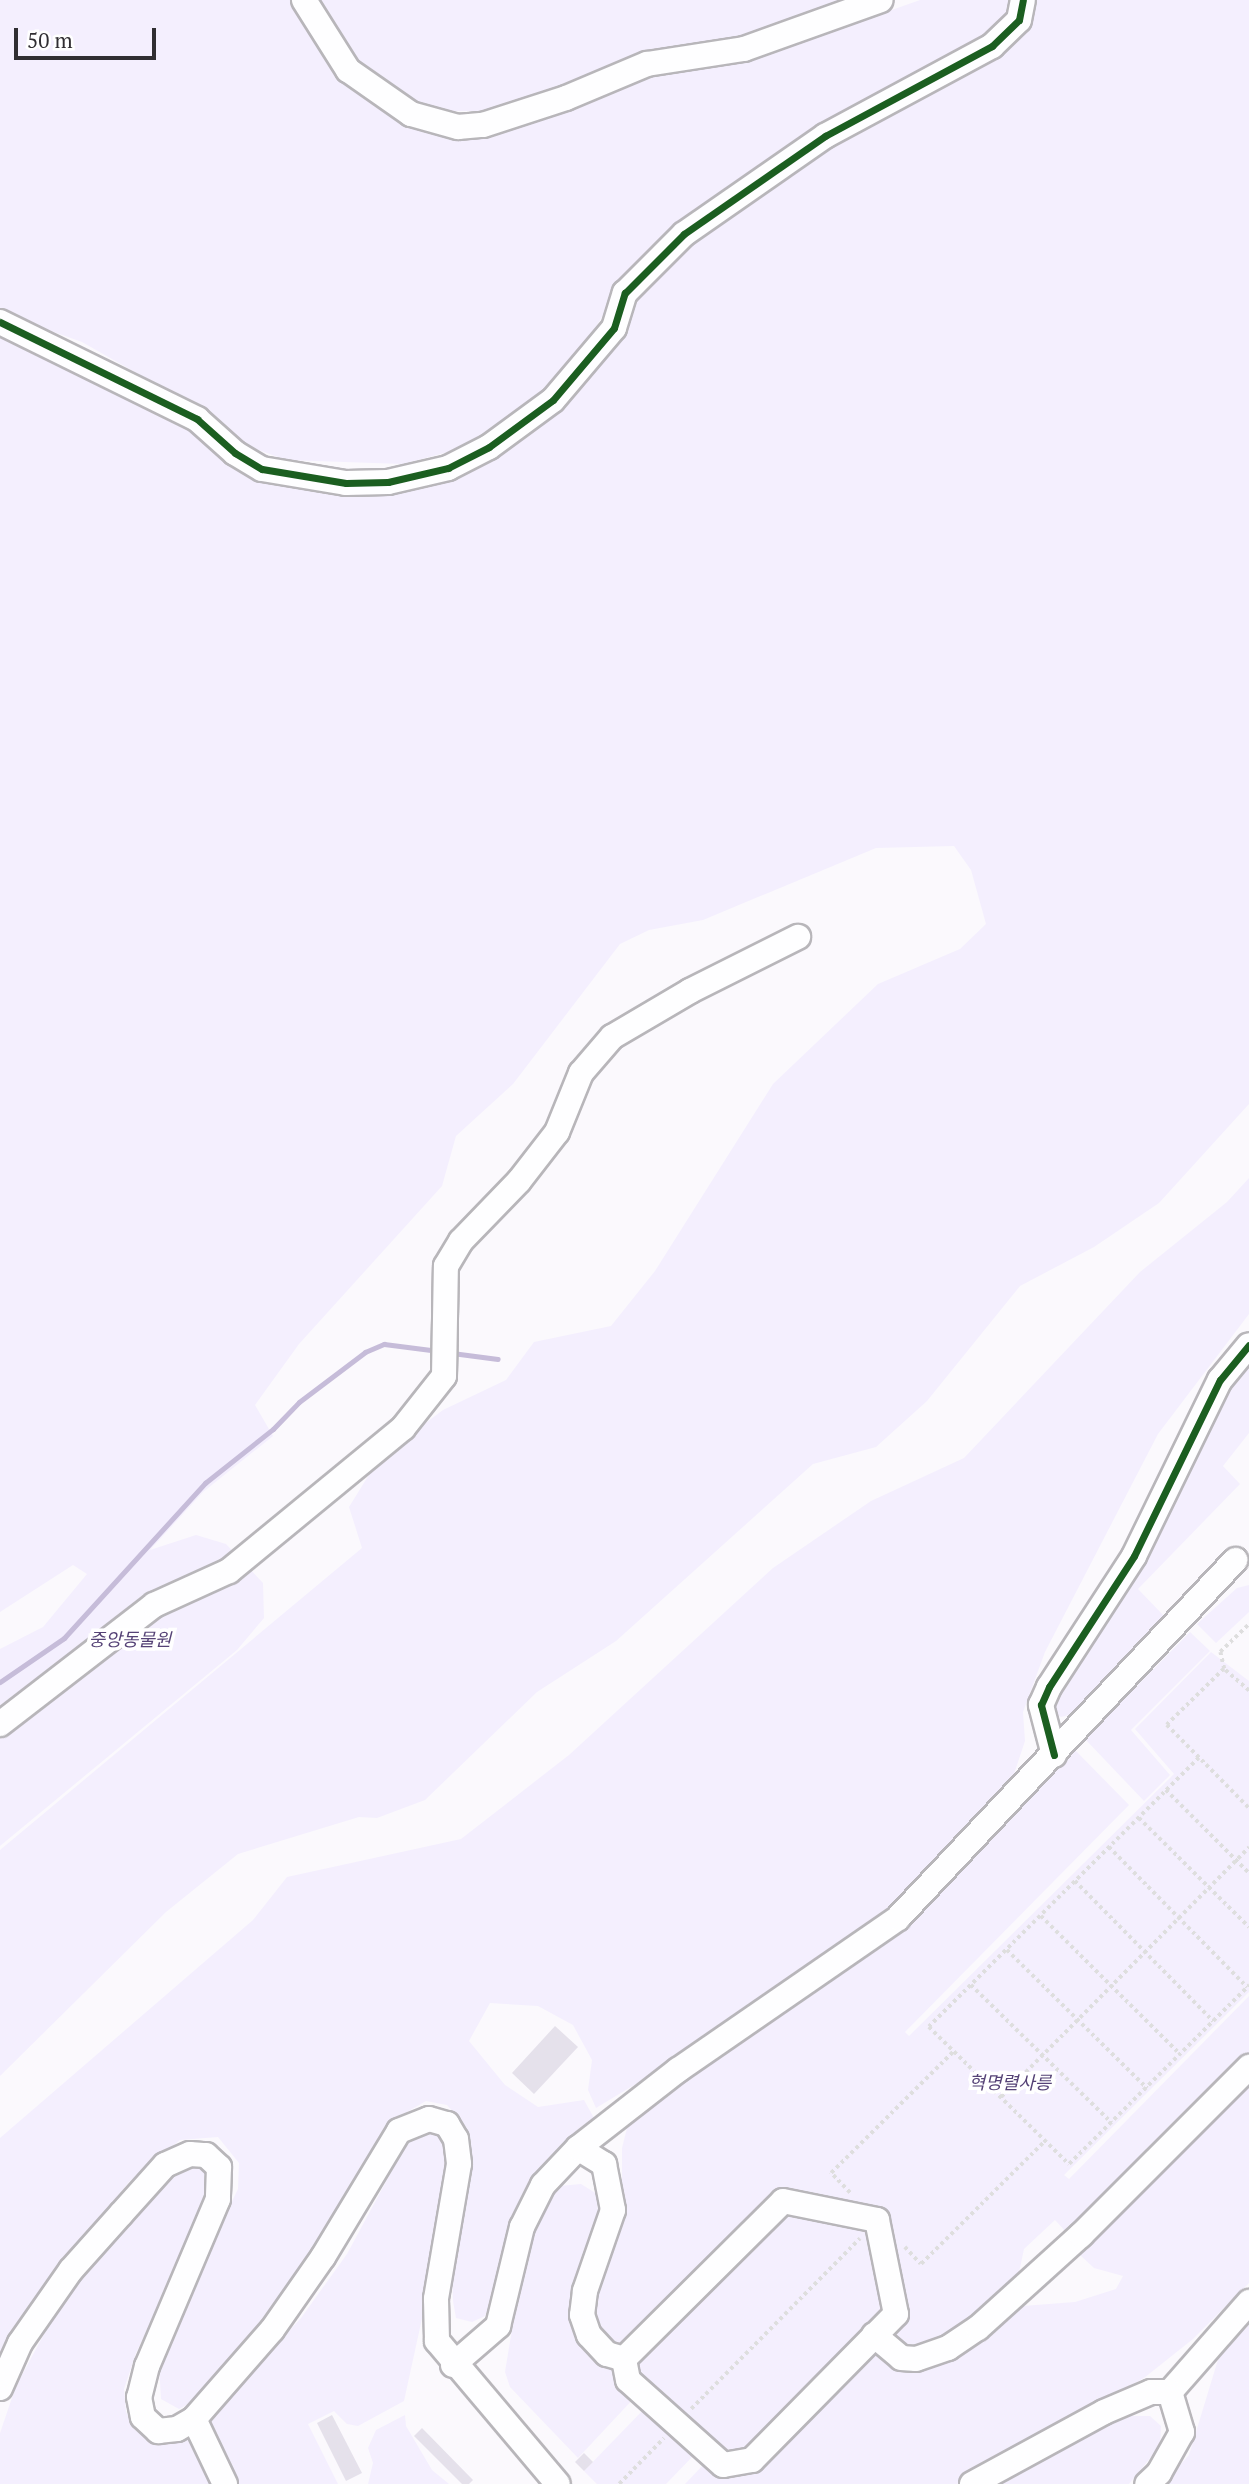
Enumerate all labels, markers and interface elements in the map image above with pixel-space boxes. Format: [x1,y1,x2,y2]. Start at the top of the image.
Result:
scale bar [18,14,159,58]
text: 50 m [27,26,73,54]
park label: 중앙동물원 [89,1628,171,1650]
park label: 혁명렬사릉 [969,2071,1051,2093]

